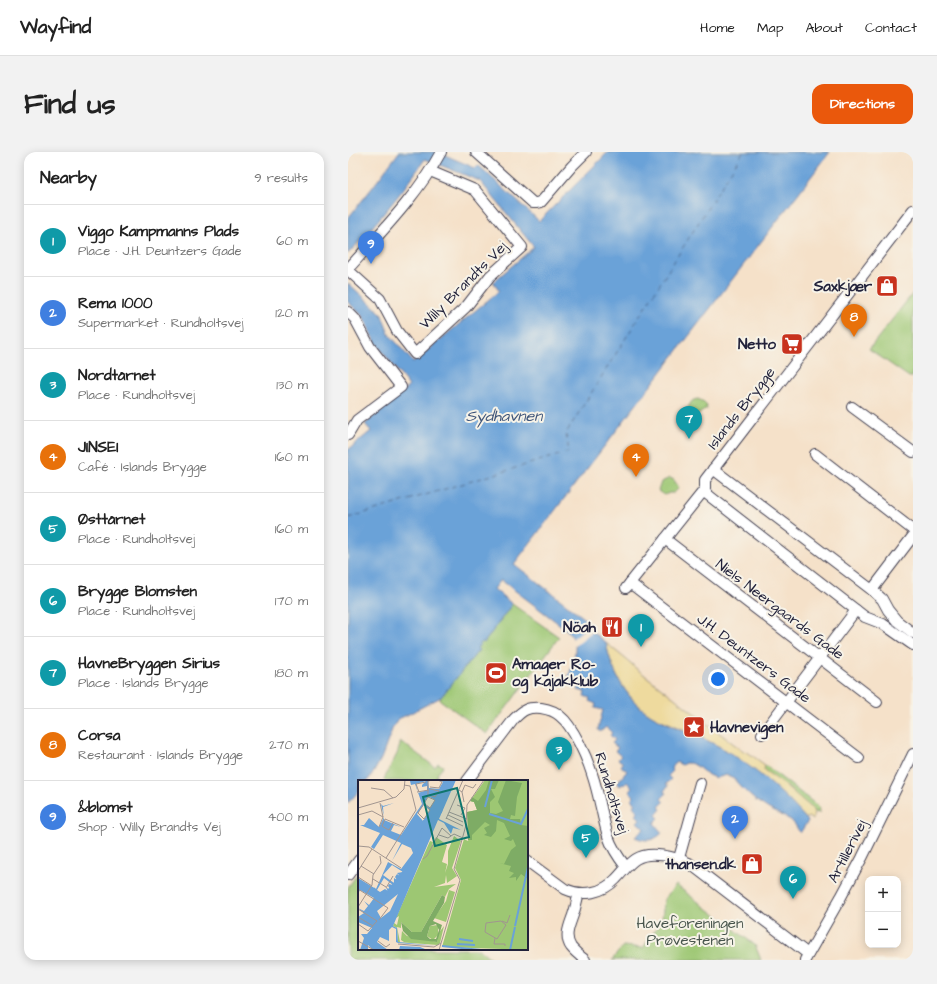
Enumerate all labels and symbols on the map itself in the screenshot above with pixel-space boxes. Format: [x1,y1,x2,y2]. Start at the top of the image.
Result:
pin: 9 [358,231,384,264]
street label: Willy Brandts Vej [415,236,513,335]
shop icon: Saxkjær [874,273,900,299]
place label: Saxkjær [813,276,873,297]
pin: 8 [841,304,867,337]
supermarket icon: Netto [779,331,805,357]
place label: Netto [738,334,777,355]
street label: Islands Brygge [703,363,781,455]
water label: Sydhavnen [466,405,544,428]
pin: 7 [676,406,702,439]
pin: 4 [623,444,649,477]
street label: Niels Neergaards Gade [711,554,848,666]
street label: J.H. Deuntzers Gade [692,609,815,708]
restaurant icon: Nöah [599,614,625,640]
pin: 1 [628,614,654,647]
place label: Nöah [563,617,597,638]
place label: Amager Ro- og kajakklub [512,654,599,694]
sports icon: Amager Ro- og kajakklub [483,660,509,686]
your location [708,669,728,689]
place icon: Havnevigen [681,714,707,740]
place label: Havnevigen [710,717,784,740]
pin: 3 [546,737,572,770]
street label: Rundholtsvej [589,750,634,837]
inset map [358,780,528,950]
pin: 2 [722,806,748,839]
street label: Artillerivej [823,816,872,886]
pin: 5 [573,825,599,858]
shop icon: thansen.dk [739,851,765,877]
place label: thansen.dk [664,854,737,875]
pin: 6 [780,866,806,899]
park label: Haveforeningen Prøvestenen [637,913,744,951]

